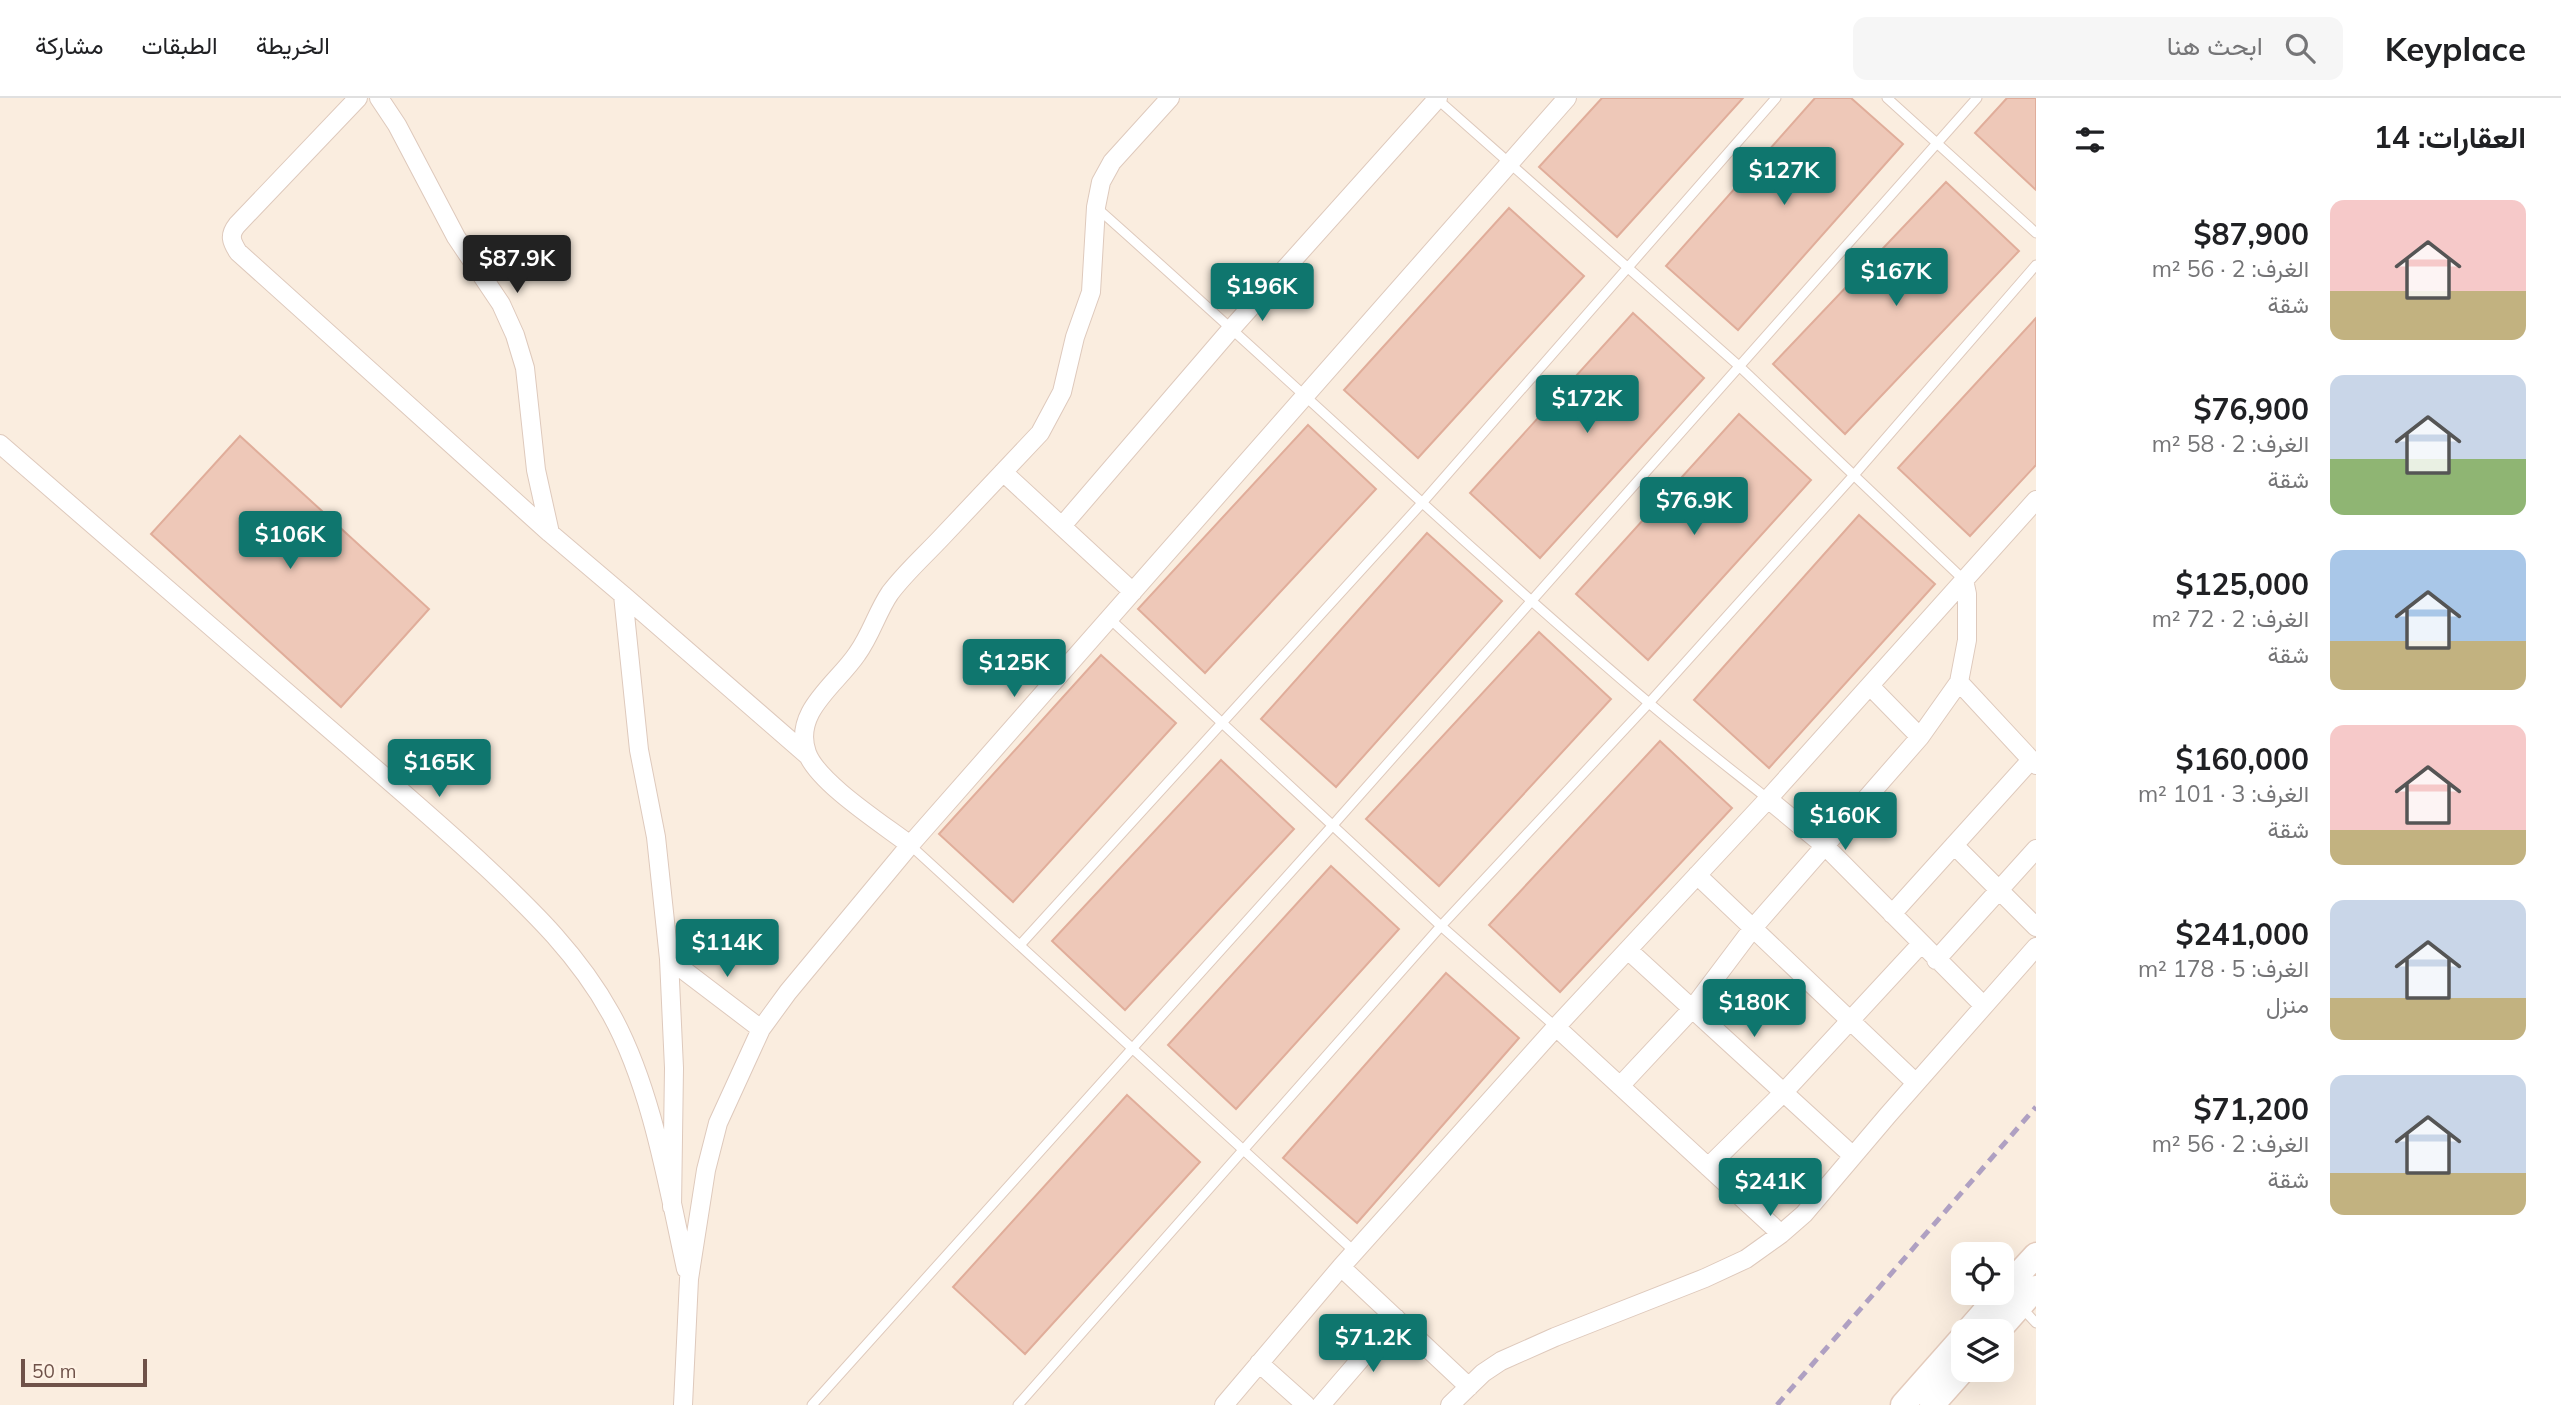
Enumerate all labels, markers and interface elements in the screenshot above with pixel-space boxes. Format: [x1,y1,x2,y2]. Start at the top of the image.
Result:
search box [1853,17,2343,80]
text: Keyplace [2385,28,2526,69]
text: ابحث هنا [2167,29,2263,62]
icon: search [2281,29,2319,67]
text: مشاركة [35,30,103,60]
text: الطبقات [141,30,218,60]
text: الخريطة [256,30,330,60]
text: العقارات: 14 [2374,118,2526,156]
icon: filters [2071,121,2109,159]
pin: $127K [1735,148,1833,207]
text: $127K [1749,155,1819,184]
text: $87,900 [2194,215,2309,253]
icon: home [2386,228,2470,312]
pin: $87.9K [460,236,574,295]
text: $87.9K [479,243,555,272]
pin: $167K [1847,248,1945,308]
text: الغرف: 2 · 56 m² [2152,254,2309,283]
text: $167K [1861,256,1931,285]
pin: $196K [1213,264,1311,323]
text: $196K [1227,271,1297,300]
text: شقة [2267,290,2309,319]
pin: $172K [1538,376,1636,435]
text: $172K [1552,383,1622,412]
text: $76,900 [2194,390,2309,428]
icon: home [2386,403,2470,487]
text: الغرف: 2 · 58 m² [2152,429,2309,458]
text: شقة [2267,465,2309,494]
pin: $76.9K [1637,478,1751,537]
text: $76.9K [1656,485,1732,514]
pin: $106K [241,512,339,571]
text: $106K [255,519,325,548]
text: $125,000 [2176,565,2309,603]
icon: home [2386,578,2470,662]
text: الغرف: 2 · 72 m² [2152,604,2309,633]
pin: $125K [965,640,1063,699]
text: شقة [2267,640,2309,669]
text: $125K [979,647,1049,676]
pin: $165K [390,740,488,799]
text: $160,000 [2176,740,2309,778]
text: $165K [404,747,474,776]
icon: home [2386,753,2470,837]
text: الغرف: 3 · 101 m² [2138,779,2309,808]
pin: $160K [1796,792,1894,852]
text: $160K [1810,800,1880,829]
text: شقة [2267,815,2309,844]
text: $241,000 [2176,915,2309,953]
pin: $114K [678,920,776,979]
text: $114K [692,927,762,956]
icon: home [2386,928,2470,1012]
text: الغرف: 5 · 178 m² [2138,954,2309,983]
pin: $180K [1705,979,1803,1039]
text: $180K [1719,987,1789,1016]
text: منزل [2266,990,2309,1019]
text: $71,200 [2194,1090,2309,1128]
icon: home [2386,1103,2470,1187]
text: الغرف: 2 · 56 m² [2152,1129,2309,1158]
pin: $241K [1721,1158,1819,1218]
text: شقة [2267,1165,2309,1194]
text: $241K [1735,1166,1805,1195]
map controls [1951,1242,2014,1382]
button: locate [1951,1242,2014,1305]
pin: $71.2K [1316,1314,1430,1374]
button: layers [1951,1319,2014,1382]
text: $71.2K [1335,1322,1411,1351]
scale bar [21,1356,147,1388]
text: 50 m [32,1359,76,1383]

